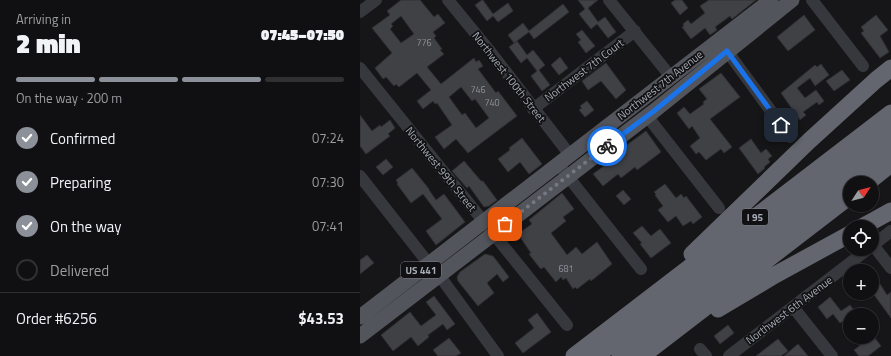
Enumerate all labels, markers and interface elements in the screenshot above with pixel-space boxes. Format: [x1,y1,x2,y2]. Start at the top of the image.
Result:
text: Arriving in [16,9,71,29]
text: 07:45–07:50 [261,23,344,46]
text: 2 min [16,24,81,63]
street label: Northwest 100th Street [469,28,550,126]
street label: Northwest 7th Court [541,35,627,105]
house number: 776 [416,36,432,49]
street label: Northwest 7th Avenue [614,46,707,124]
house number: 746 [470,83,486,96]
text: On the way · 200 m [16,88,122,108]
house number: 740 [484,96,500,109]
pin [764,108,798,142]
icon: home [770,114,792,136]
street label: Northwest 99th Street [402,123,480,215]
courier [587,126,627,166]
icon: check [16,127,38,149]
text: Confirmed [50,127,115,150]
text: 07:24 [312,128,344,148]
icon: bike [596,135,618,157]
icon: check [16,171,38,193]
text: Preparing [50,171,111,194]
text: 07:30 [312,172,344,192]
north arrow [843,176,879,212]
map controls [843,176,879,344]
pin [488,207,522,241]
road number: I 95 [742,209,768,225]
icon: bag [494,213,516,235]
icon: check [16,215,38,237]
text: On the way [50,215,122,238]
text: 07:41 [312,216,344,236]
button: locate [843,220,879,256]
text: Delivered [50,259,109,282]
road number: US 441 [401,262,441,278]
house number: 681 [558,262,574,275]
button: + [843,264,879,300]
street label: Northwest 6th Avenue [742,272,836,348]
text: Order #6256 [16,307,97,330]
text: $43.53 [298,307,344,330]
button: − [843,308,879,344]

